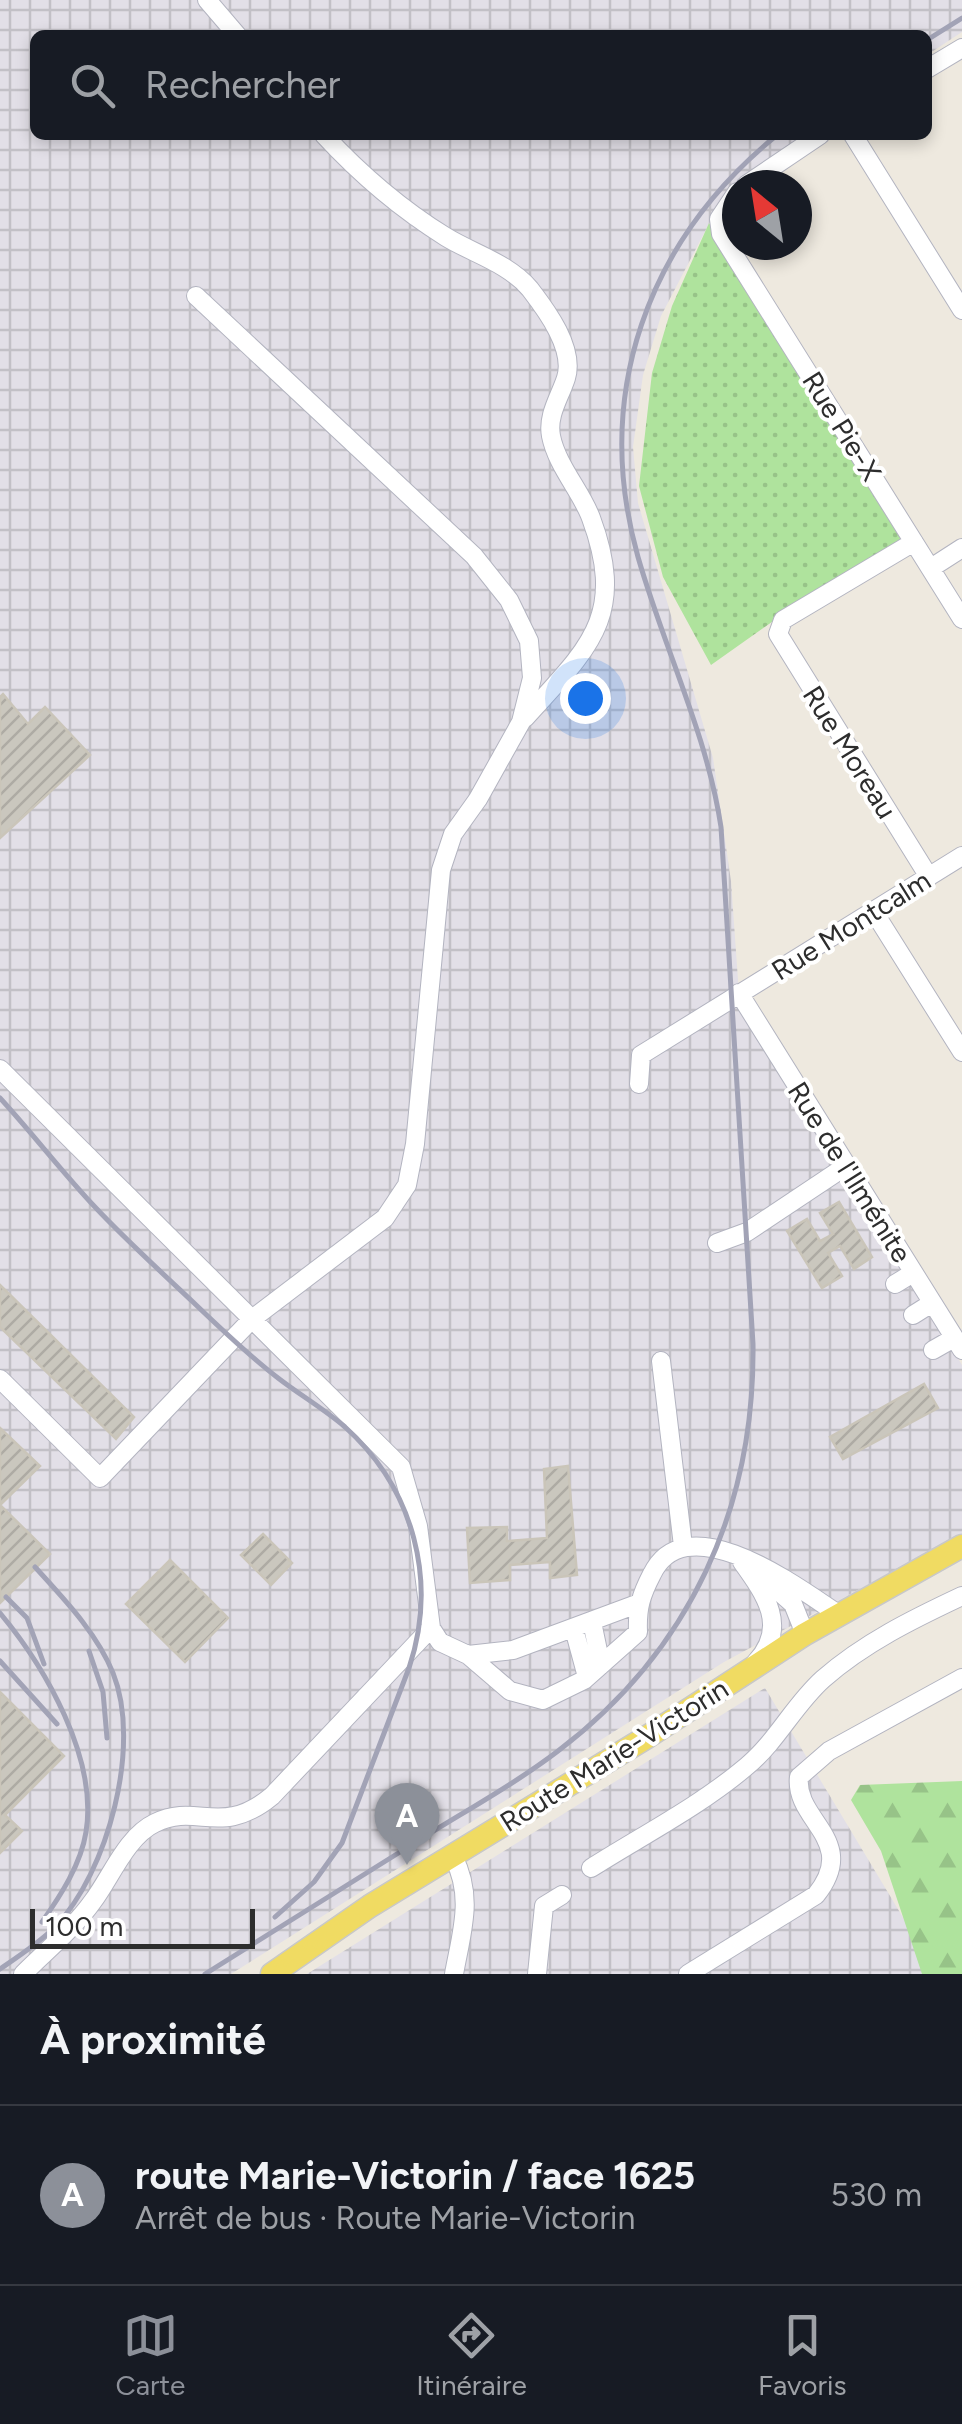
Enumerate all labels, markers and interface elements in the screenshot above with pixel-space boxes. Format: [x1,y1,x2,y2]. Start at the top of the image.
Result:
search box [30,30,932,140]
icon: search [65,58,120,113]
text: Rechercher [145,62,340,108]
north arrow [722,170,812,260]
street label: Rue Pie-X [795,365,889,487]
your location [560,673,611,724]
street label: Rue Moreau [796,679,904,825]
street label: Rue Montcalm [765,863,937,987]
street label: Rue de l'Ilménite [781,1075,919,1269]
street label: Route Marie-Victorin [494,1671,734,1839]
pin: A [374,1782,440,1865]
scale bar [30,1904,255,1948]
text: 100 m [45,1909,123,1943]
text: À proximité [40,2014,266,2065]
text: route Marie-Victorin / face 1625 [135,2153,695,2199]
text: A [61,2176,84,2214]
text: 530 m [831,2176,922,2214]
text: Arrêt de bus · Route Marie-Victorin [135,2199,635,2237]
tab: Carte [116,2308,185,2402]
tab: Itinéraire [416,2308,527,2402]
tab: Favoris [758,2308,846,2402]

